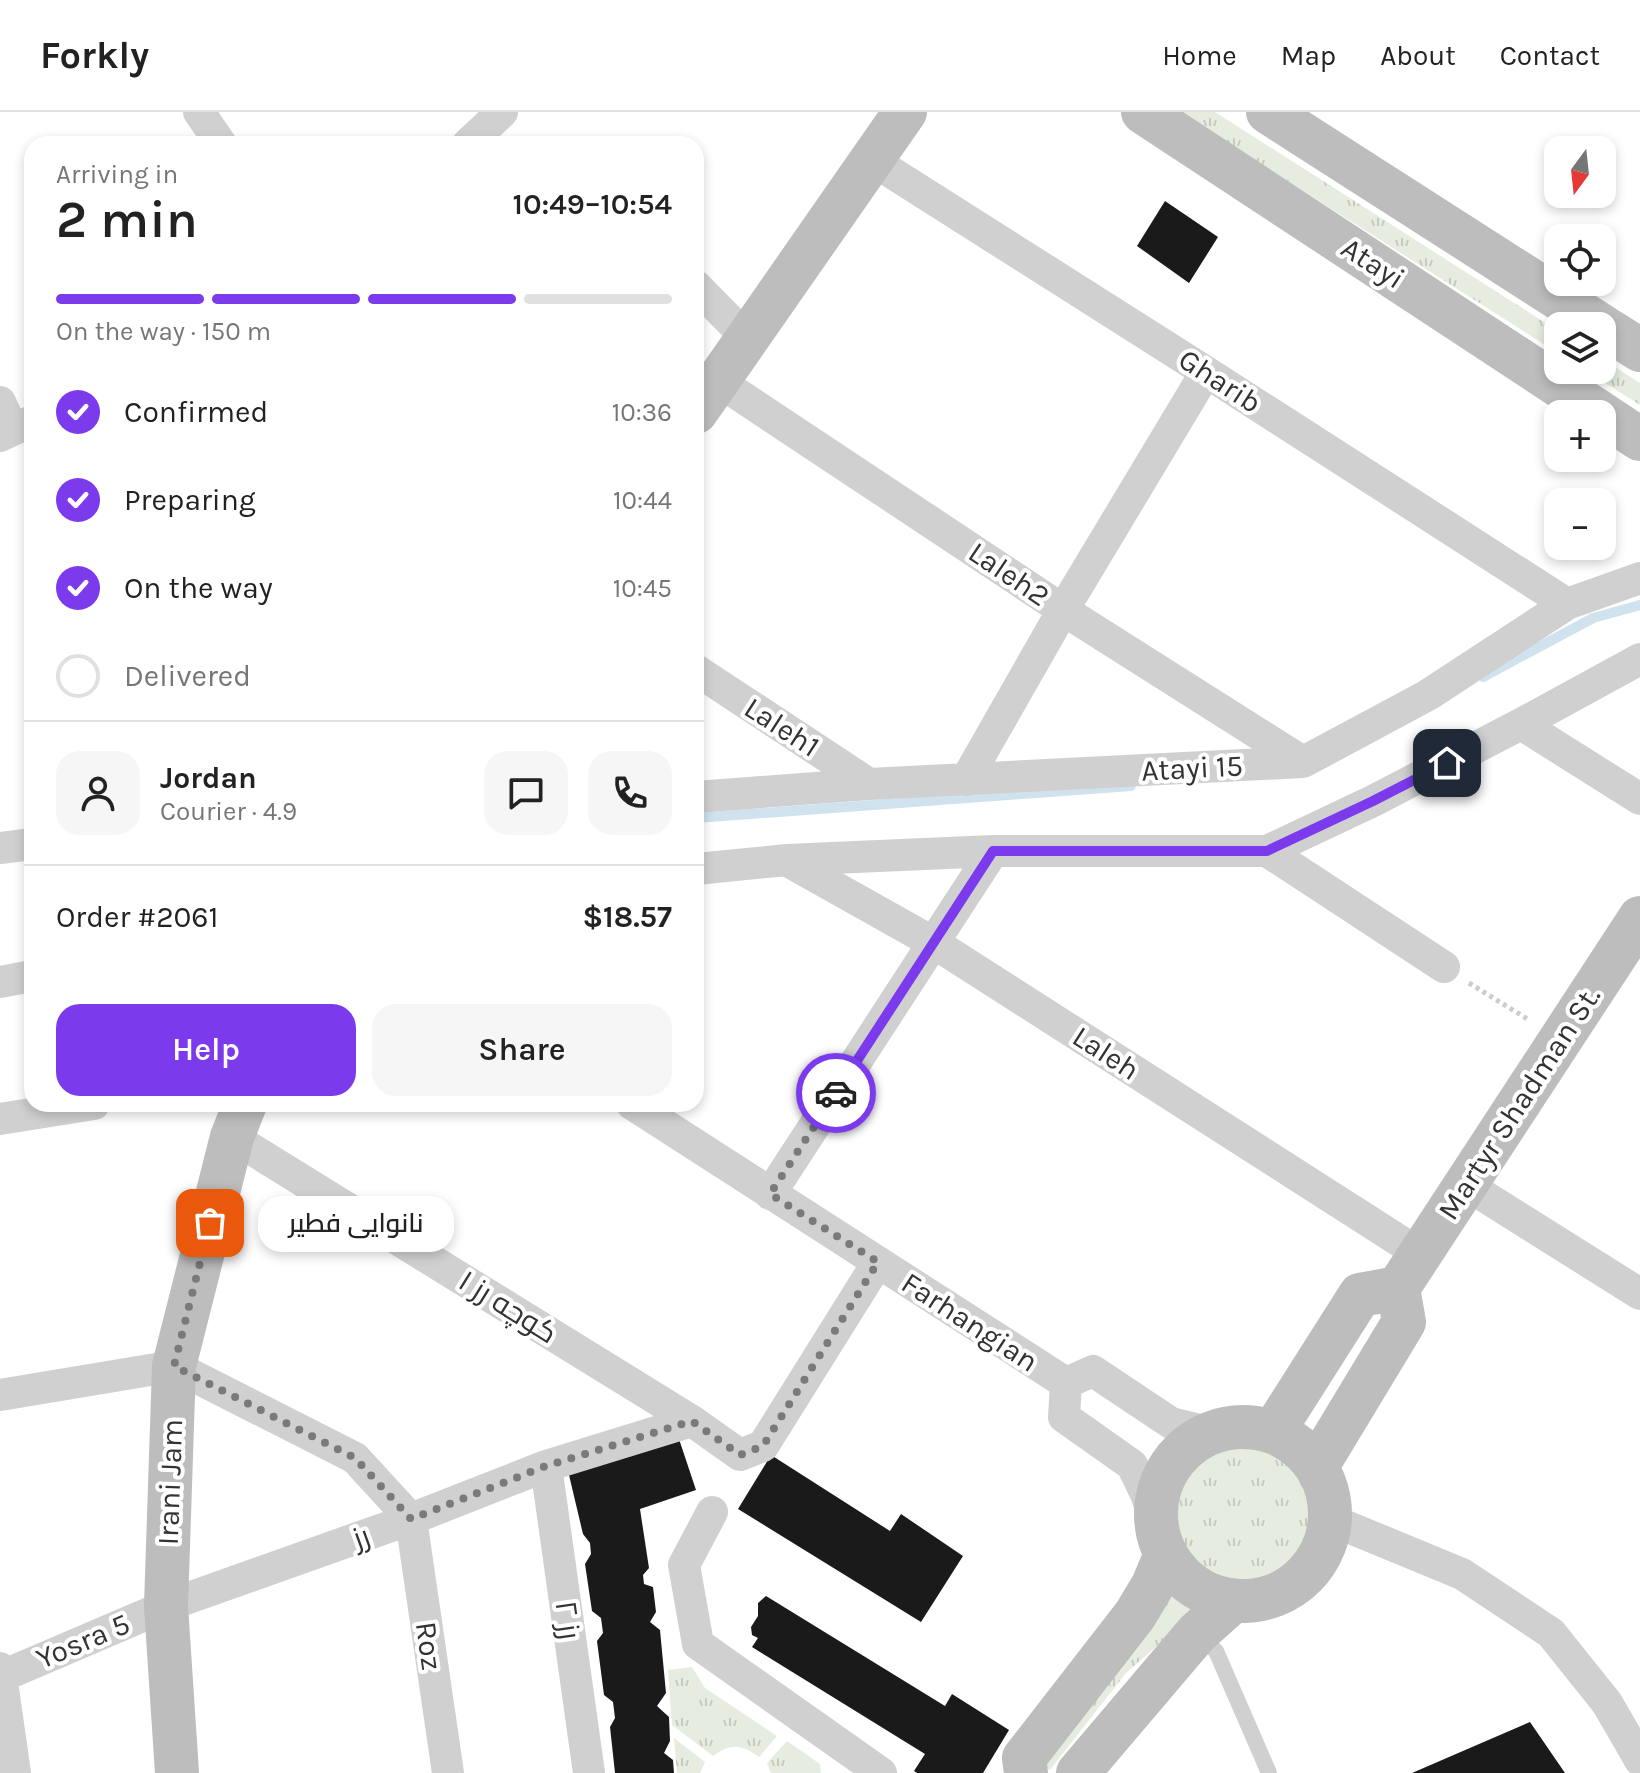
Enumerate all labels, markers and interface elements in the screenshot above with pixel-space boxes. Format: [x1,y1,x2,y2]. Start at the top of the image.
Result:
text: Forkly [40,33,149,78]
text: Home [1162,39,1237,72]
text: Map [1281,39,1336,72]
text: About [1380,39,1456,72]
text: Contact [1500,39,1600,72]
north arrow [1544,136,1616,208]
map controls [1544,136,1616,560]
text: Arriving in [56,159,178,190]
text: 10:49–10:54 [512,186,672,222]
text: 2 min [56,189,198,250]
button: locate [1544,224,1616,296]
street label: Atayi [1335,229,1411,297]
button: layers [1544,312,1616,384]
text: On the way · 150 m [56,316,271,347]
street label: Gharib [1172,341,1268,421]
icon: check [56,390,100,434]
text: Confirmed [124,394,268,430]
text: 10:36 [612,397,672,428]
button: + [1544,400,1616,472]
icon: check [56,478,100,522]
text: Preparing [124,482,256,518]
text: 10:44 [613,485,672,516]
button: − [1544,488,1616,560]
street label: Laleh2 [962,534,1056,614]
icon: check [56,566,100,610]
text: On the way [124,570,273,606]
text: 10:45 [613,573,672,604]
text: Delivered [124,658,251,694]
street label: Laleh1 [738,689,826,765]
pin [1413,729,1481,797]
icon: home [1425,741,1469,785]
street label: Atayi 15 [1140,747,1244,789]
button: person [56,751,140,835]
button: chat [484,751,568,835]
button: phone [588,751,672,835]
text: Jordan [160,760,257,796]
text: Courier · 4.9 [160,796,297,827]
text: Order #2061 [56,899,218,935]
text: $18.57 [582,899,672,935]
street label: Martyr Shadman St. [1430,980,1608,1226]
button: Help [56,1004,356,1096]
button: Share [372,1004,672,1096]
street label: Laleh [1066,1018,1146,1088]
courier [796,1053,876,1133]
icon: car [814,1071,858,1115]
pin [176,1189,244,1257]
callout: نانوایی فطیر [258,1195,454,1251]
icon: bag [188,1201,232,1245]
text: نانوایی فطیر [288,1208,424,1239]
street label: کوچه رز ۱ [452,1263,564,1352]
street label: Farhangian [895,1265,1045,1379]
street label: Irani Jam [150,1418,190,1546]
street label: رز [346,1517,375,1557]
street label: رز ۲ [547,1598,589,1642]
street label: Yosra 5 [31,1605,135,1677]
street label: Roz [408,1619,450,1673]

